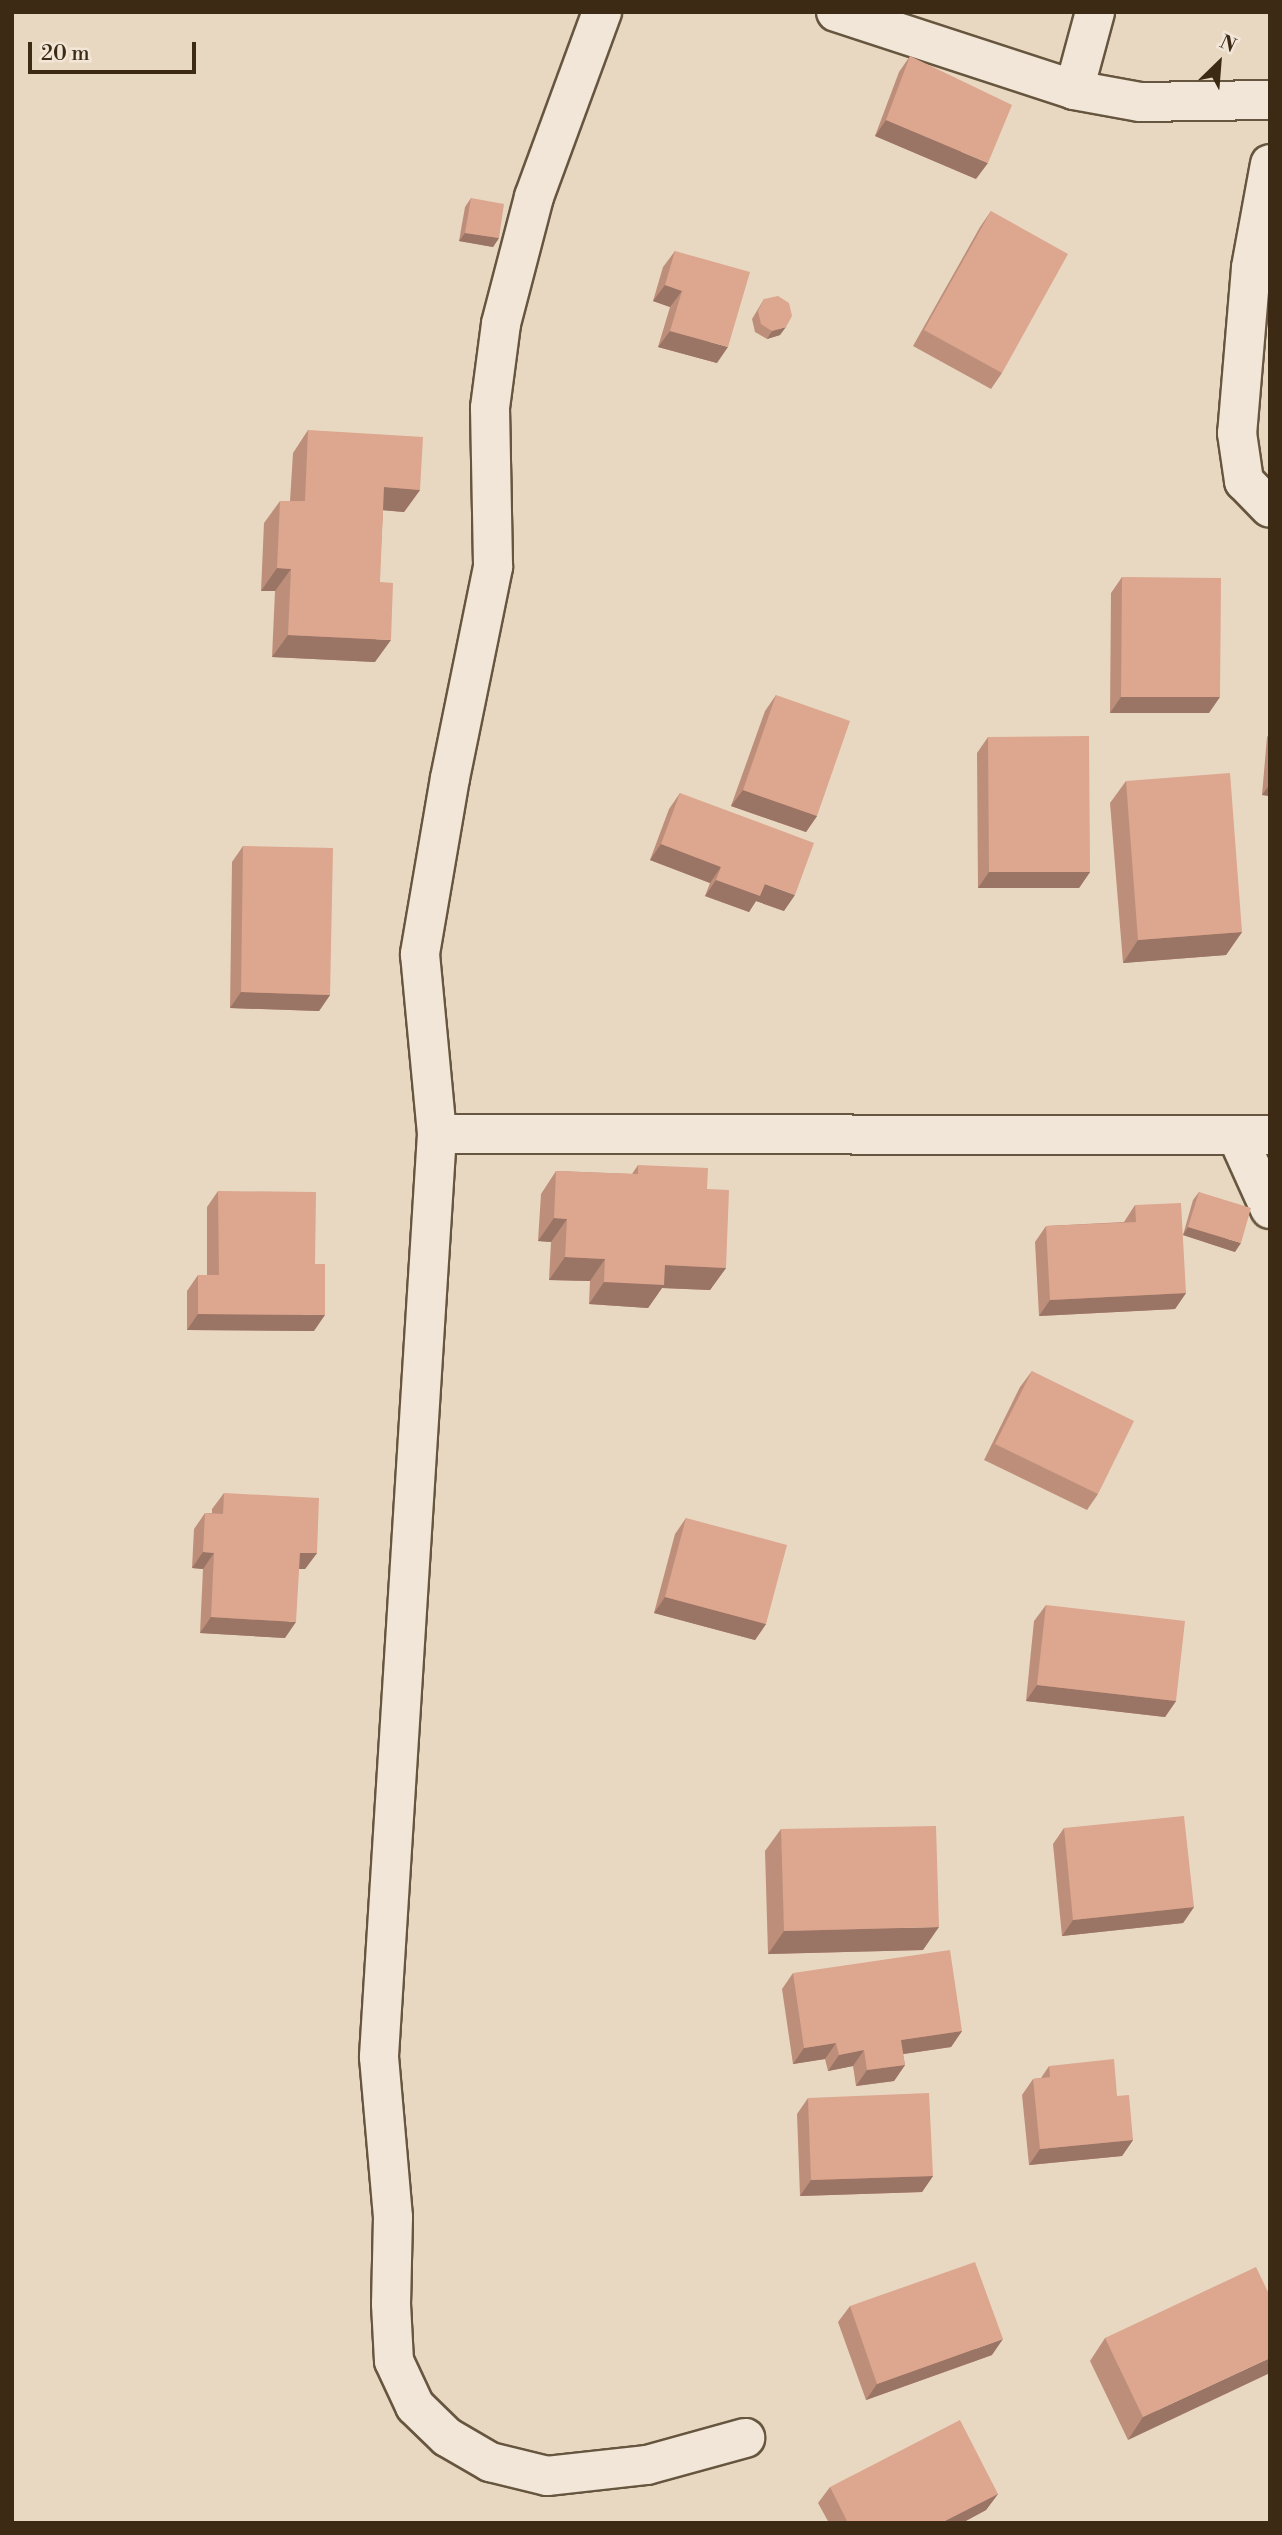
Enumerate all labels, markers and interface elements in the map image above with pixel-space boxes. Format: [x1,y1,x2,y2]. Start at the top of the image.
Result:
scale bar [32,28,200,72]
north arrow [1184,28,1254,98]
text: N [1216,30,1240,58]
text: 20 m [41,41,90,67]

